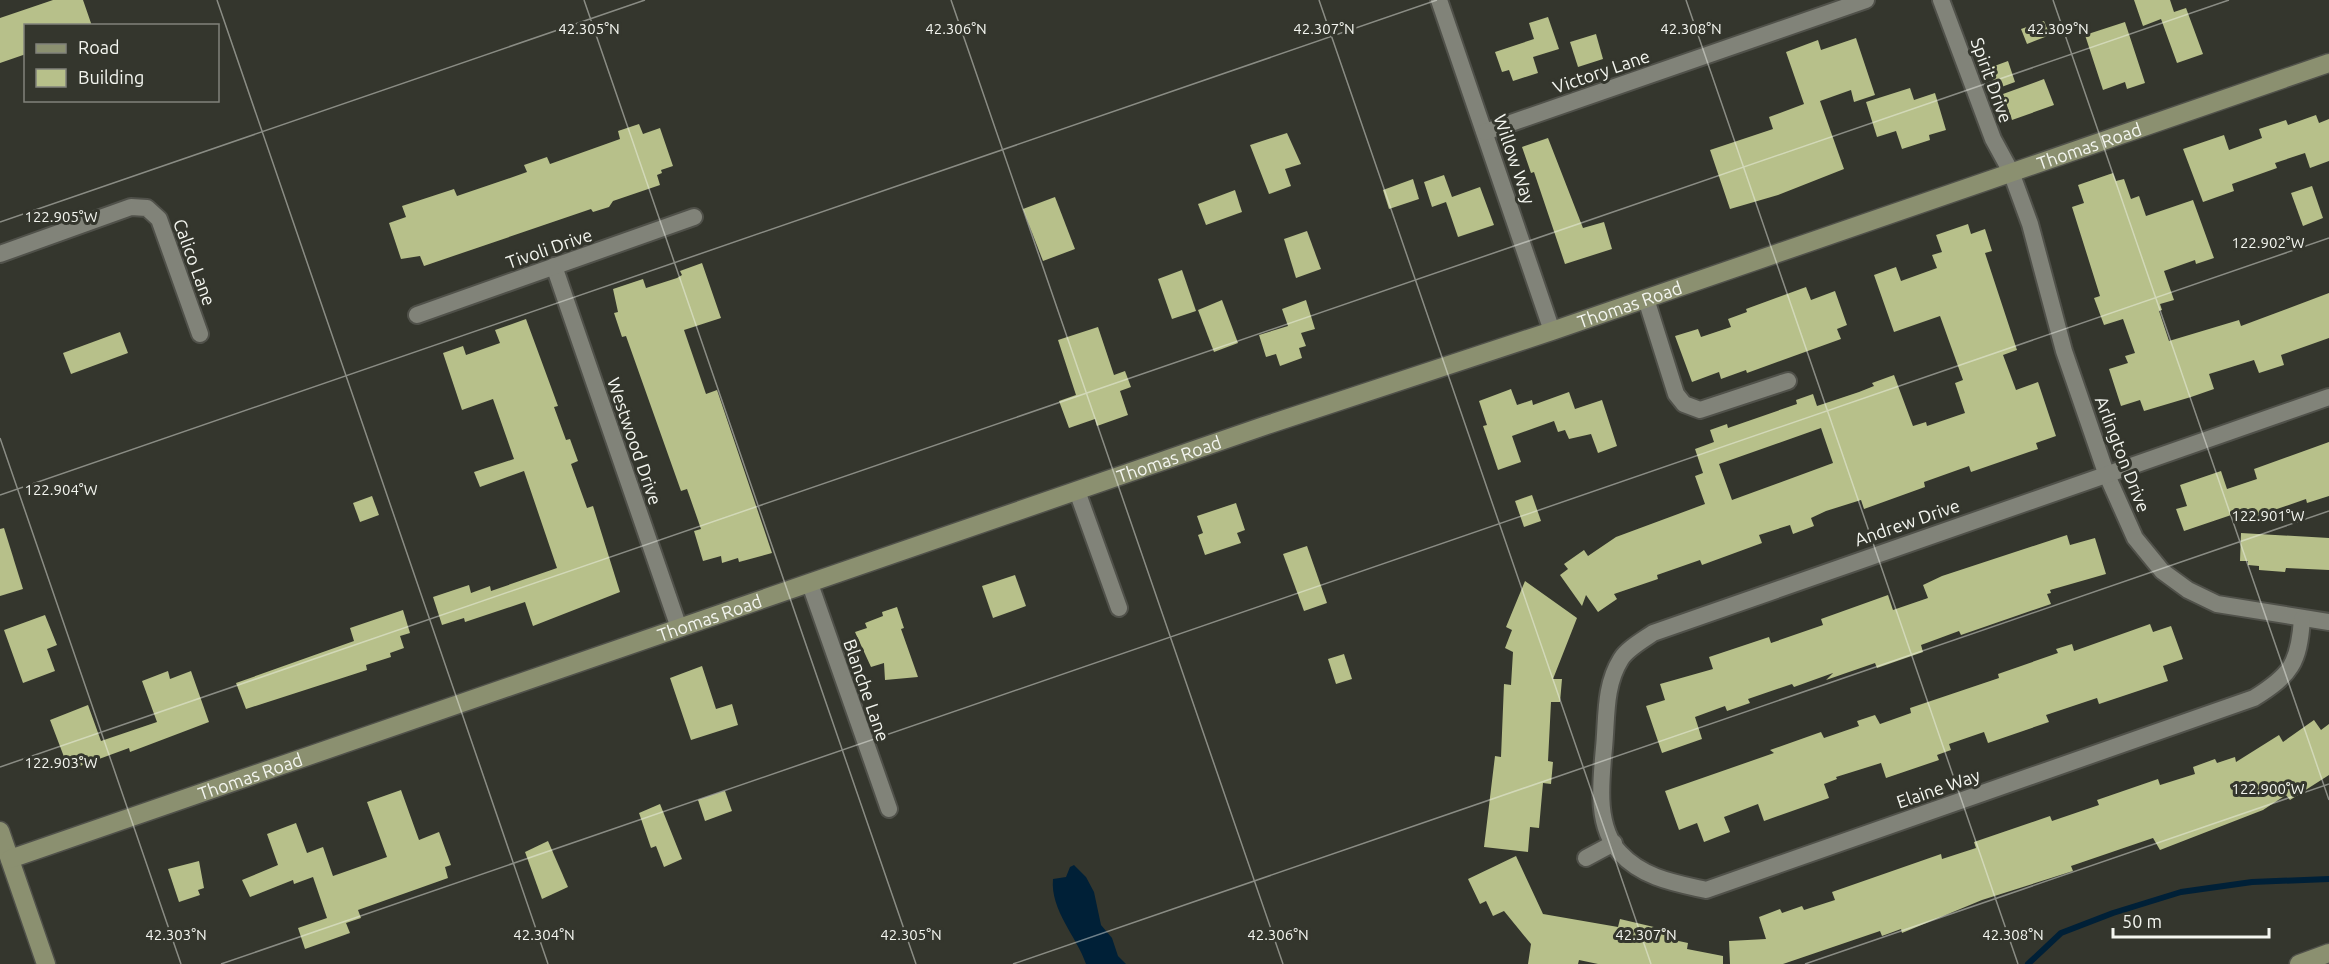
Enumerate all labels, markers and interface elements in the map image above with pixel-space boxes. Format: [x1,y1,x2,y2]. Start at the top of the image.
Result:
text: 42.305°N [558,20,620,37]
text: 42.306°N [925,20,987,37]
text: 42.307°N [1293,20,1355,37]
text: 42.308°N [1660,20,1722,37]
text: 42.309°N [2027,20,2089,37]
legend [24,24,219,102]
street label: Spirit Drive [1967,35,2017,125]
text: Road [78,37,120,57]
street label: Victory Lane [1550,45,1652,97]
text: Building [78,67,144,87]
street label: Willow Way [1490,111,1540,207]
street label: Thomas Road [2034,119,2144,173]
text: 122.905°W [24,208,98,225]
street label: Calico Lane [170,216,220,308]
street label: Tivoli Drive [503,224,595,272]
text: 122.902°W [2231,234,2305,251]
street label: Thomas Road [1575,277,1684,331]
street label: Westwood Drive [604,375,666,507]
street label: Arlington Drive [2092,393,2154,515]
street label: Thomas Road [1114,432,1224,486]
text: 122.904°W [24,481,98,498]
street label: Andrew Drive [1852,495,1962,549]
text: 122.901°W [2231,507,2305,524]
street label: Thomas Road [655,590,764,645]
street label: Blanche Lane [840,636,894,744]
street label: Thomas Road [195,749,305,803]
text: 122.903°W [24,754,98,771]
street label: Elaine Way [1894,764,1983,812]
text: 122.900°W [2231,780,2305,797]
scale bar [2113,901,2269,939]
text: 50 m [2122,911,2162,931]
text: 42.303°N [145,926,207,943]
text: 42.304°N [513,926,575,943]
text: 42.305°N [880,926,942,943]
text: 42.306°N [1247,926,1309,943]
text: 42.307°N [1615,926,1677,943]
text: 42.308°N [1982,926,2044,943]

